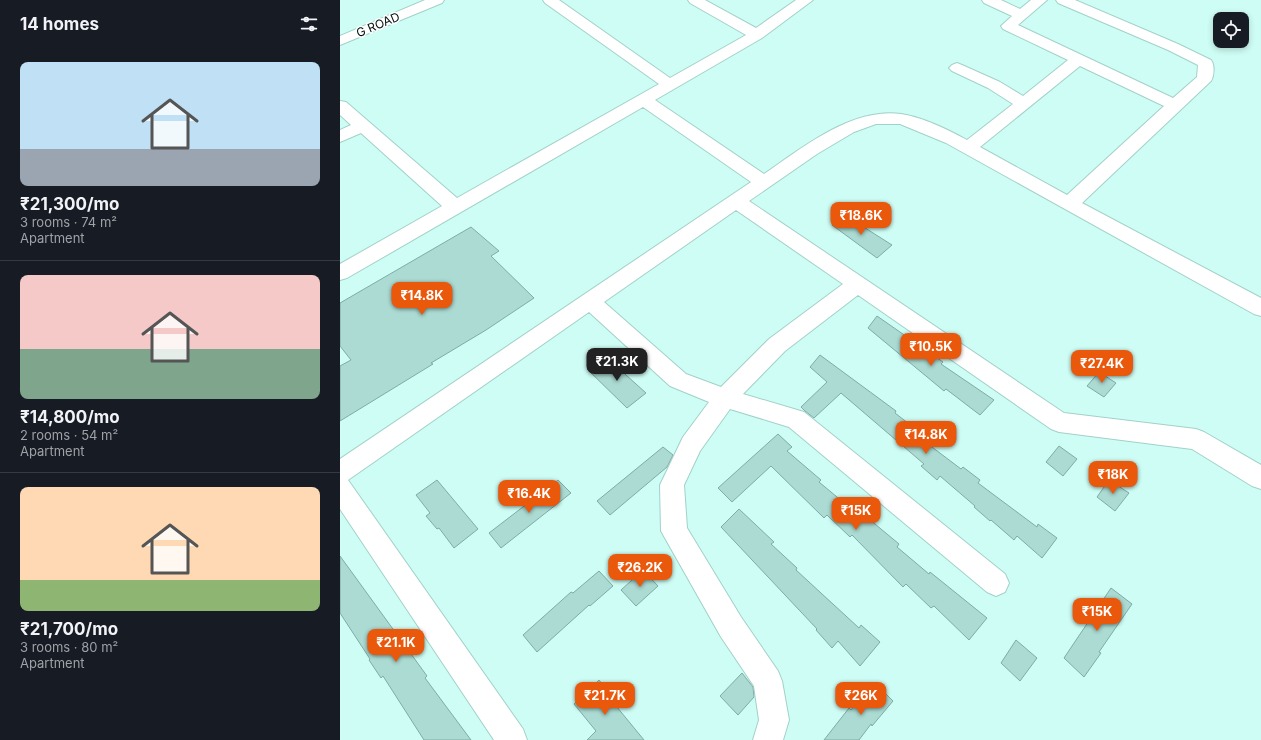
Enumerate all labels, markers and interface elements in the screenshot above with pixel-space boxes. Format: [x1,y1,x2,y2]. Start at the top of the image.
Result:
street label: G ROAD [354,9,402,40]
map controls [1213,12,1249,48]
button: locate [1213,12,1249,48]
icon: filters [298,13,320,35]
text: 14 homes [20,14,99,34]
icon: home [134,88,206,160]
text: ₹21,300/mo [20,194,119,214]
pin: ₹18.6K [828,202,894,236]
text: ₹18.6K [840,207,882,223]
text: 3 rooms · 74 m² [20,214,117,230]
text: Apartment [20,230,85,246]
pin: ₹14.8K [389,282,455,316]
text: ₹14.8K [400,287,444,303]
icon: home [134,301,206,373]
pin: ₹10.5K [898,333,964,367]
text: ₹10.5K [909,338,953,354]
pin: ₹21.3K [584,348,650,382]
pin: ₹27.4K [1069,350,1135,384]
text: ₹21.3K [595,353,639,369]
text: ₹27.4K [1080,355,1124,371]
text: ₹14,800/mo [20,407,120,427]
pin: ₹14.8K [893,421,959,455]
text: ₹14.8K [904,426,948,442]
text: 2 rooms · 54 m² [20,427,118,443]
text: Apartment [20,443,85,459]
pin: ₹18K [1089,461,1137,495]
text: ₹18K [1098,466,1128,482]
pin: ₹16.4K [496,480,562,514]
text: ₹16.4K [507,485,551,501]
pin: ₹15K [832,497,880,531]
text: ₹15K [841,502,871,518]
icon: home [134,513,206,585]
pin: ₹26.2K [607,554,673,588]
text: ₹26.2K [617,559,663,575]
pin: ₹15K [1073,598,1121,632]
text: ₹15K [1082,603,1112,619]
text: ₹21,700/mo [20,619,118,639]
pin: ₹21.1K [363,629,429,663]
text: ₹21.1K [376,634,416,650]
text: 3 rooms · 80 m² [20,639,118,655]
text: Apartment [20,655,85,671]
pin: ₹21.7K [572,682,638,716]
pin: ₹26K [837,682,885,716]
text: ₹21.7K [584,687,626,703]
text: ₹26K [844,687,878,703]

